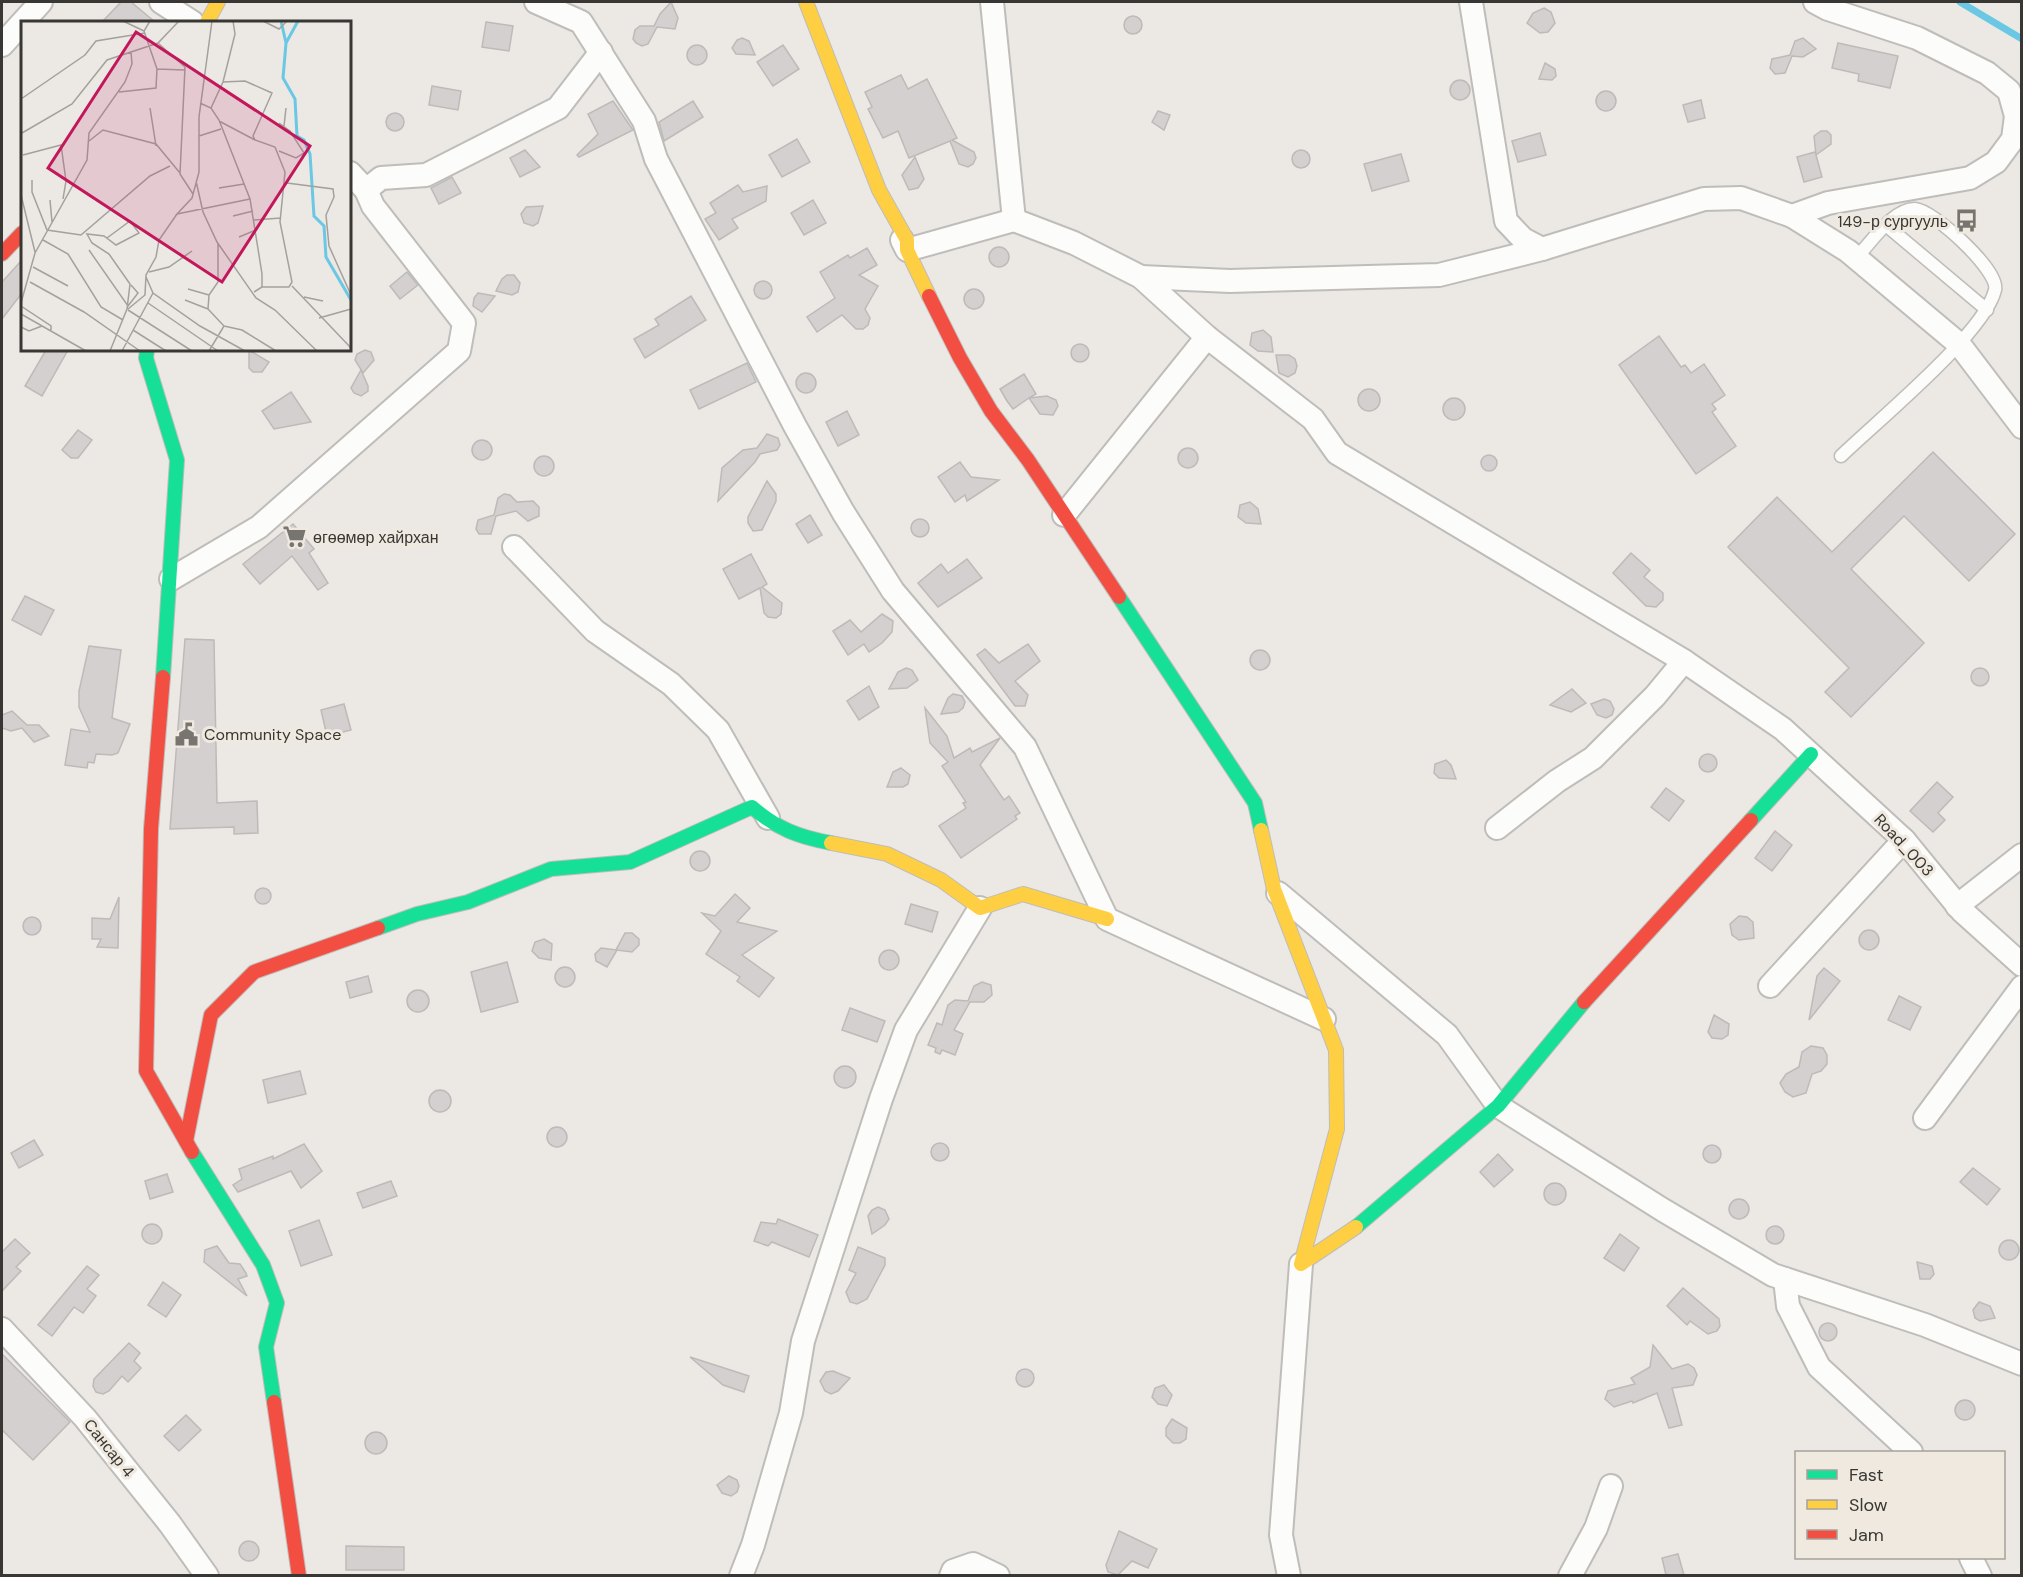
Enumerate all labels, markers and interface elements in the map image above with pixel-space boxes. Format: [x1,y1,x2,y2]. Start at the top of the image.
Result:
inset map [21,21,351,351]
bus stop icon: 149-р сургууль [1953,208,1979,234]
place label: 149-р сургууль [1838,211,1948,232]
supermarket icon: өгөөмөр хайрхан [282,524,308,550]
place label: өгөөмөр хайрхан [313,527,439,548]
public building icon: Community Space [173,721,199,747]
place label: Community Space [204,724,341,745]
street label: Road_003 [1870,809,1938,881]
street label: Сансар 4 [79,1414,139,1482]
legend [1795,1451,2005,1559]
text: Fast [1849,1463,1884,1487]
text: Slow [1849,1493,1888,1517]
text: Jam [1849,1523,1884,1547]

